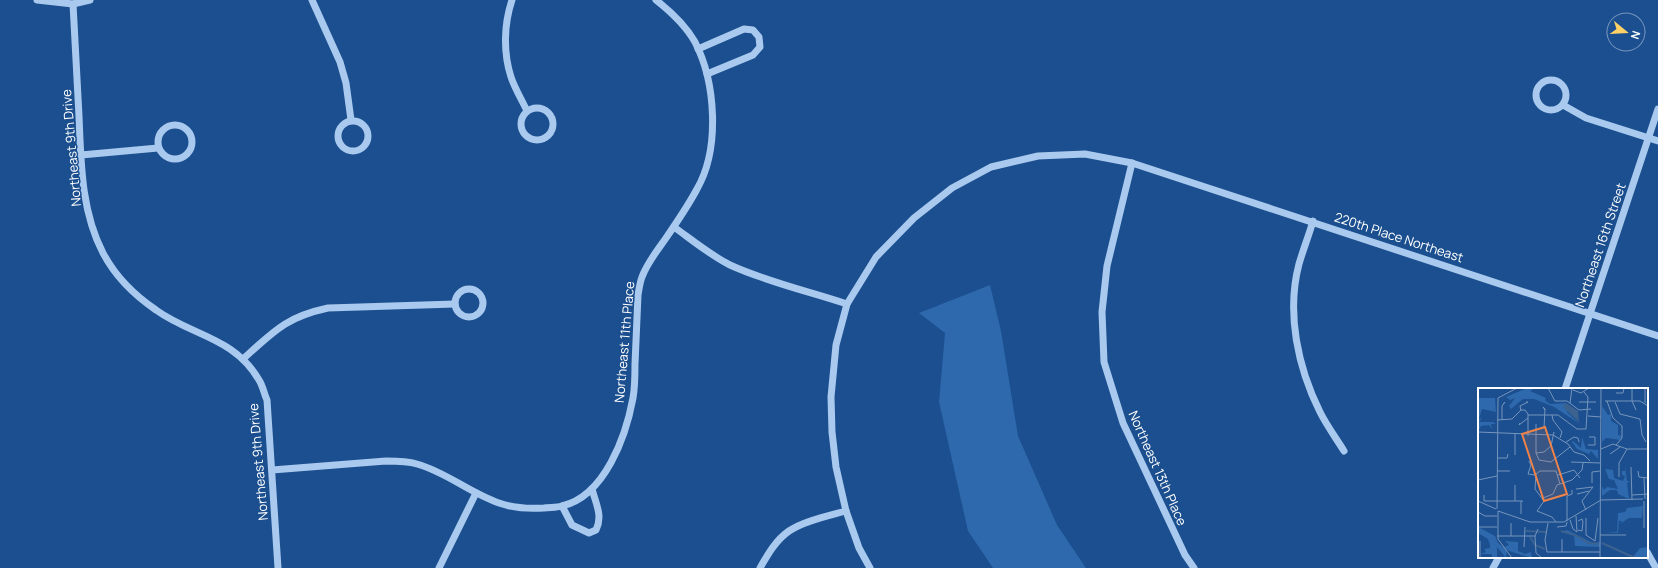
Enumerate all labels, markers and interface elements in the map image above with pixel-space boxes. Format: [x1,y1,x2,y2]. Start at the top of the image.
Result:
north arrow [1606,12,1646,52]
text: N [1628,29,1644,41]
street label: Northeast 9th Drive [57,88,85,207]
street label: Northeast 16th Street [1570,180,1630,310]
street label: 220th Place Northeast [1332,208,1466,266]
street label: Northeast 11th Place [610,280,638,404]
inset map [1478,388,1648,558]
street label: Northeast 9th Drive [244,402,272,521]
street label: Northeast 13th Place [1125,408,1192,529]

